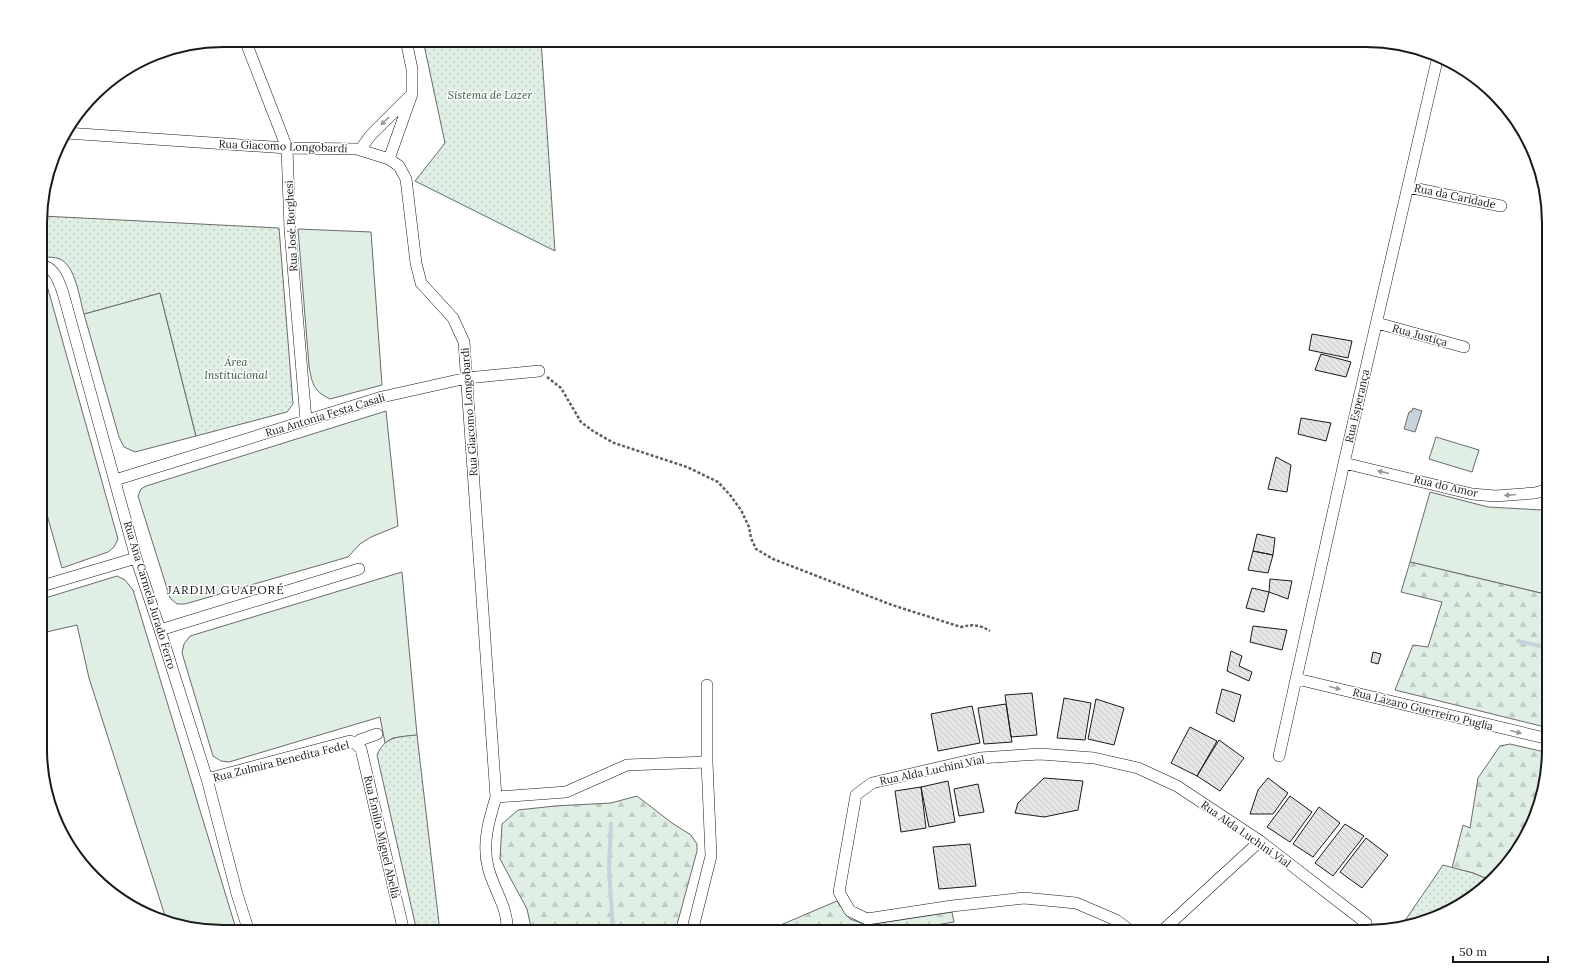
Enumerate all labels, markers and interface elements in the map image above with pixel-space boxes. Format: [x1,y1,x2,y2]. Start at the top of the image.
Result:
park label: Sistema de Lazer [448,88,533,102]
one-way arrow [380,116,390,126]
street label: Rua Giacomo Longobardi [218,137,348,155]
street label: Rua José Borghesi [282,180,300,272]
street label: Rua da Caridade [1413,181,1497,212]
street label: Rua Justiça [1391,321,1449,349]
street label: Rua Giacomo Longobardi [458,347,480,477]
park label: Área Institucional [204,355,268,382]
street label: Rua Esperança [1342,368,1372,444]
street label: Rua Antonia Festa Casali [263,390,387,440]
one-way arrow [1377,468,1389,474]
street label: Rua do Amor [1412,472,1480,500]
one-way arrow [1504,491,1516,498]
street label: Rua Ana Carmela Jurado Ferro [121,519,179,671]
district label: JARDIM GUAPORÉ [166,582,285,597]
one-way arrow [1329,685,1341,691]
street label: Rua Lázaro Guerreiro Puglia [1351,685,1495,733]
one-way arrow [1510,729,1522,735]
street label: Rua Zulmira Benedita Fedel [211,737,351,785]
street label: Rua Alda Luchini Vial [878,752,986,788]
street label: Rua Emílio Miguel Abellá [361,774,403,900]
street label: Rua Alda Luchini Vial [1198,798,1294,870]
scale bar [1453,938,1548,964]
text: 50 m [1459,944,1487,959]

